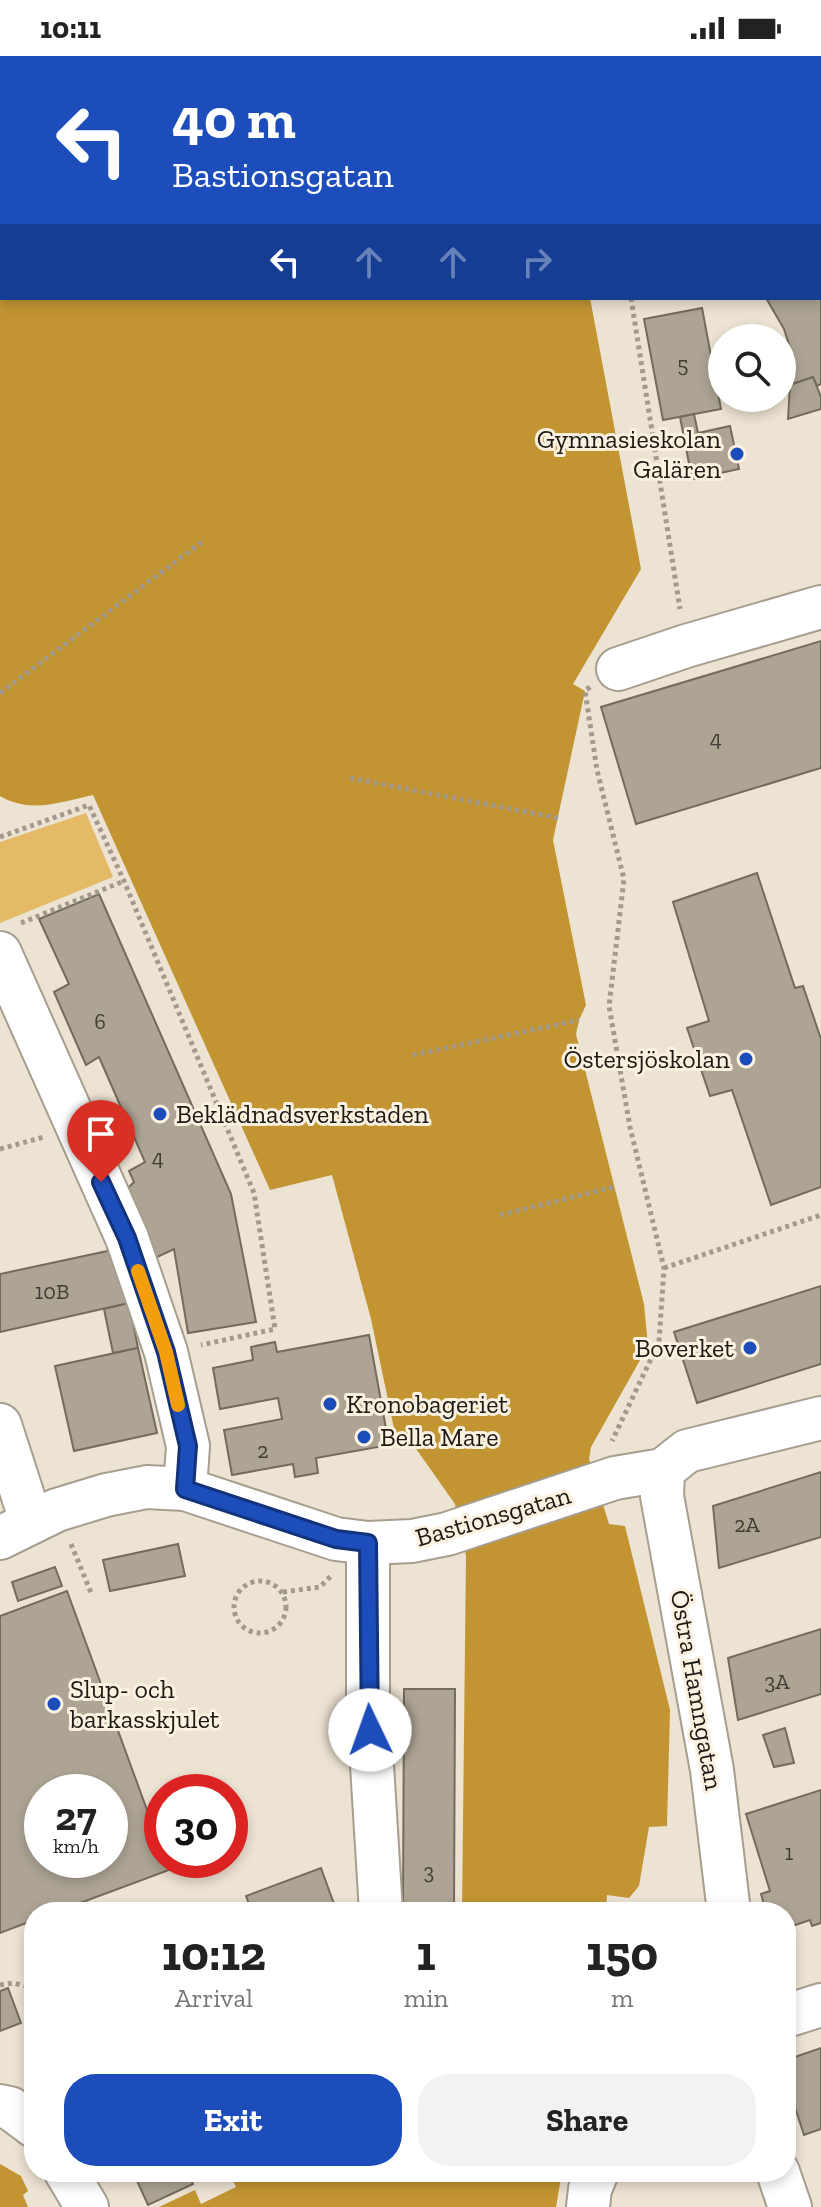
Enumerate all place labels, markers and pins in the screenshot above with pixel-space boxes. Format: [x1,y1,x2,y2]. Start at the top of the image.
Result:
place label: Gymnasieskolan Galären [537,423,721,485]
marker: Gymnasieskolan Galären [728,445,746,463]
place label: Östersjöskolan [563,1043,730,1075]
marker: Östersjöskolan [737,1050,755,1068]
place label: Beklädnadsverkstaden [176,1098,429,1130]
pin [67,1100,135,1182]
marker: Beklädnadsverkstaden [151,1105,169,1123]
place label: Boverket [635,1332,734,1364]
marker: Boverket [741,1339,759,1357]
place label: Kronobageriet [346,1388,509,1420]
marker: Kronobageriet [321,1395,339,1413]
place label: Bella Mare [380,1421,499,1453]
marker: Bella Mare [355,1428,373,1446]
place label: Slup- och barkasskjulet [69,1673,220,1735]
marker: Slup- och barkasskjulet [45,1695,63,1713]

